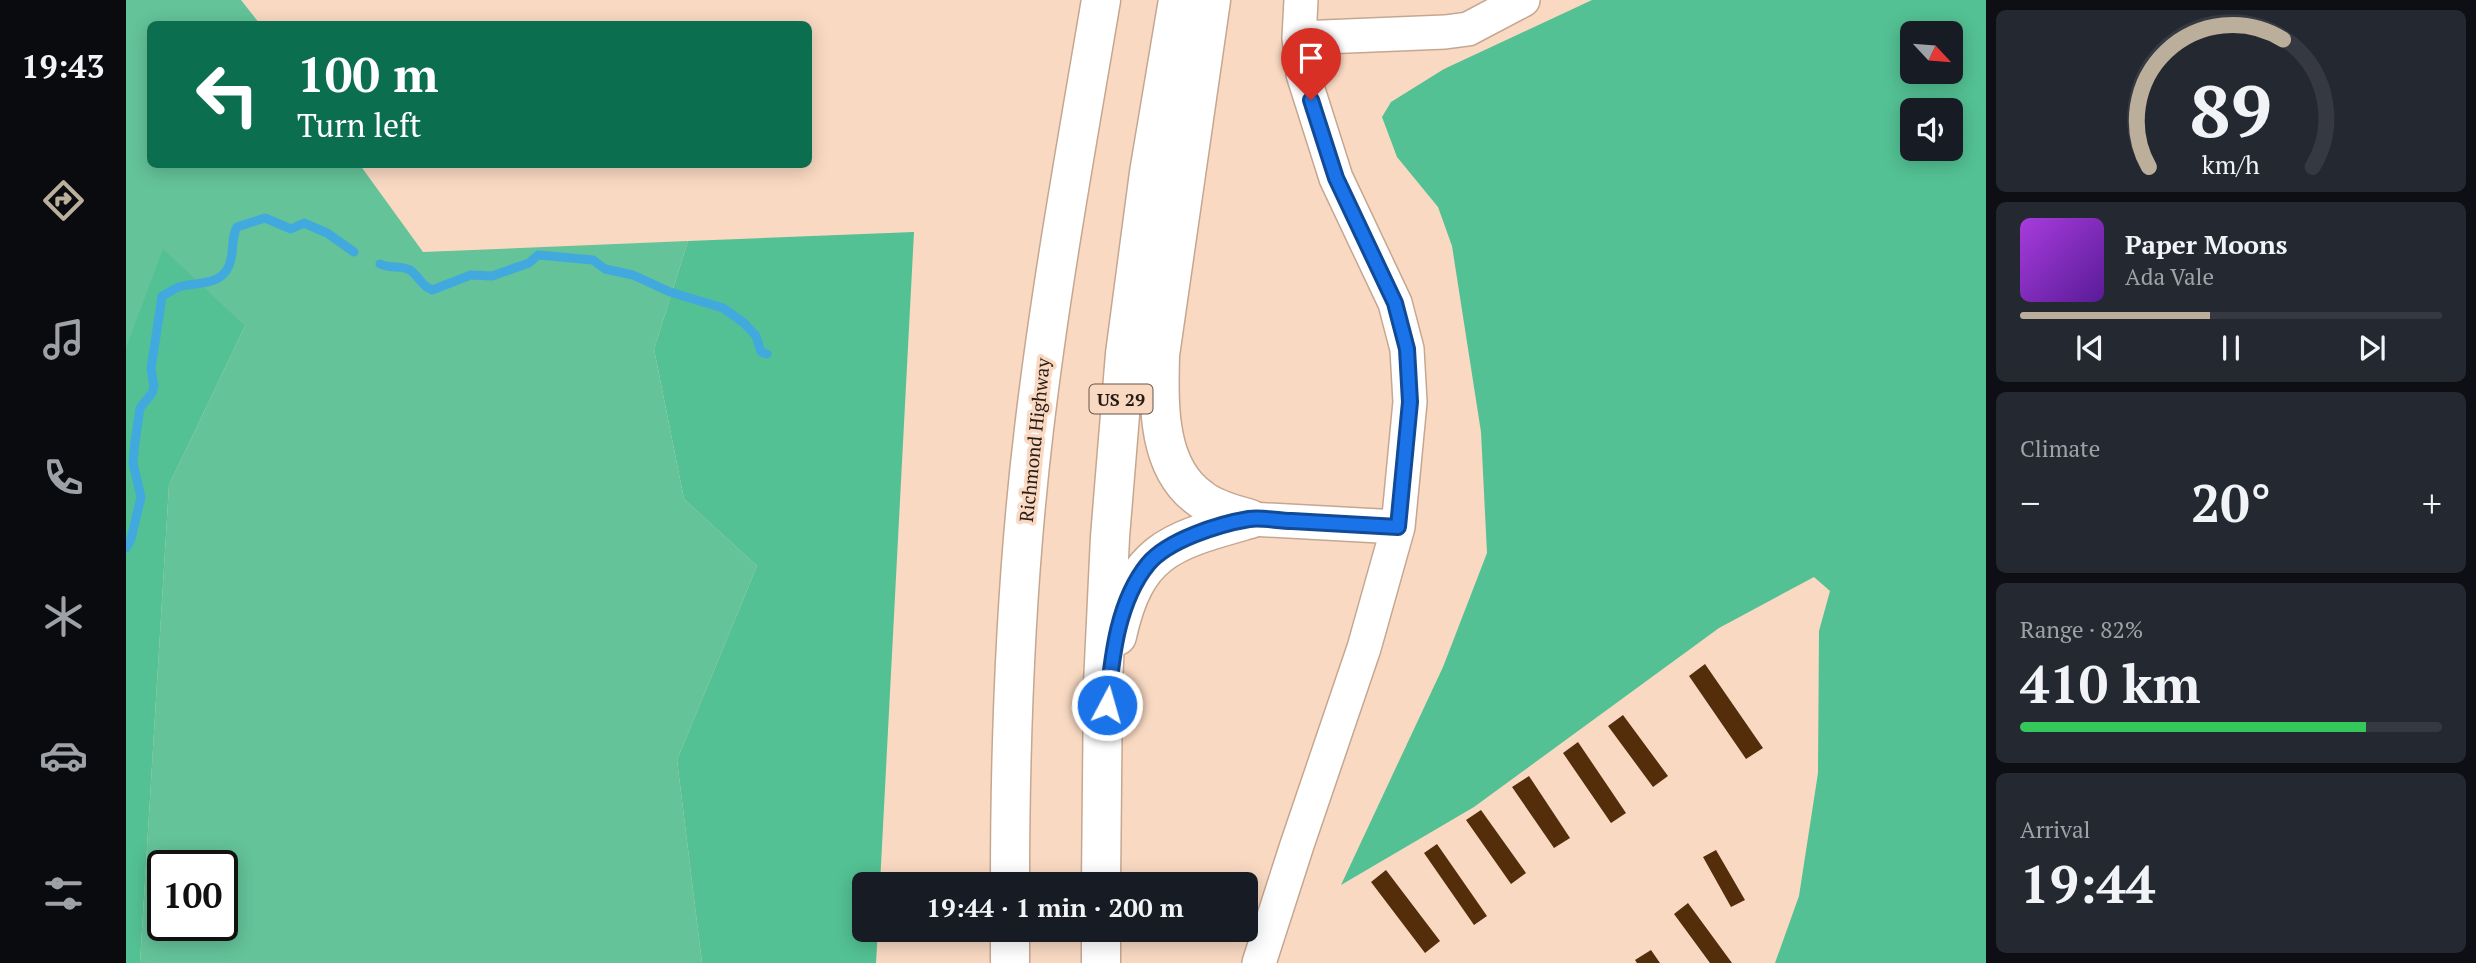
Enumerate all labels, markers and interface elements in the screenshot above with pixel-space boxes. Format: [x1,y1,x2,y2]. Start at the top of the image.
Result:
north arrow [1900,21,1964,84]
map controls [1900,21,1963,161]
pin [1281,28,1341,100]
icon: arrive [1292,39,1330,77]
text: 100 m [297,41,439,106]
text: 19:43 [21,45,105,87]
icon: left [182,49,273,140]
text: 89 [2190,61,2272,158]
button: sound [1900,98,1963,161]
text: Turn left [297,104,421,146]
text: km/h [2202,148,2260,181]
icon: directions [39,176,88,225]
text: Paper Moons [2125,227,2288,261]
text: Ada Vale [2125,261,2214,292]
icon: music [39,315,88,364]
icon: previous [2071,329,2109,367]
icon: pause [2212,329,2250,367]
icon: next [2353,329,2391,367]
street label: Richmond Highway [1013,356,1055,523]
road number: US 29 [1090,384,1152,414]
text: Climate [2020,433,2100,464]
icon: phone [39,453,88,502]
text: 20° [2191,468,2271,537]
text: − [2020,478,2040,528]
text: + [2422,478,2442,528]
icon: climate [39,592,88,641]
text: Range · 82% [2020,614,2143,645]
text: 410 km [2020,649,2201,718]
position arrow [1070,668,1144,742]
icon: car [39,731,88,780]
text: Arrival [2020,814,2091,845]
text: 19:44 [2020,849,2155,918]
speed limit sign: 100 [147,850,238,941]
icon: filters [39,869,88,918]
text: 19:44 · 1 min · 200 m [926,890,1184,924]

